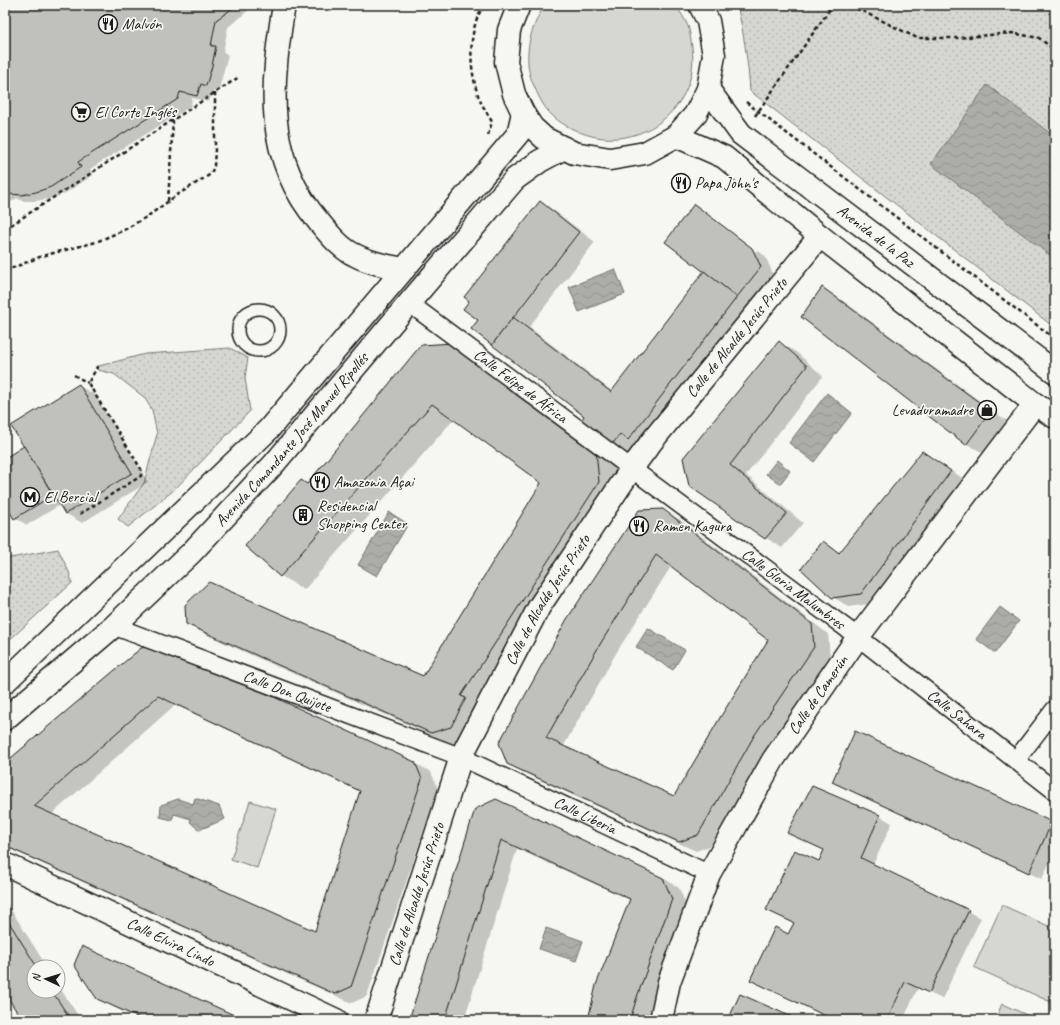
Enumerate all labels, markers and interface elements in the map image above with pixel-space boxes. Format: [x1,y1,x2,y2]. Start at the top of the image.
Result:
restaurant icon: Malvón [97,13,119,35]
place label: Malvón [122,14,162,34]
supermarket icon: El Corte Inglés [70,101,92,123]
place label: El Corte Inglés [95,102,177,122]
restaurant icon: Papa John's [670,172,692,194]
place label: Papa John's [695,173,759,193]
street label: Avenida de la Paz [833,200,919,273]
street label: Calle de Alcalde Jesús Prieto [682,273,793,402]
street label: Calle Felipe de África [470,345,573,428]
street label: Avenida Comandante José Manuel Ripollés [211,348,374,531]
shop icon: Levaduramadre [976,399,998,421]
place label: Levaduramadre [892,400,975,420]
restaurant icon: Amazonia Açai [309,471,331,493]
place label: Amazonia Açai [334,472,415,492]
metro station icon: El Bercial [19,486,41,508]
place label: El Bercial [44,487,100,507]
place label: Residencial Shopping Center [317,496,407,534]
building icon: Residencial Shopping Center [292,504,314,526]
restaurant icon: Ramen Kagura [628,515,650,537]
place label: Ramen Kagura [653,516,733,536]
street label: Calle de Alcalde Jesús Prieto [501,530,595,668]
street label: Calle Gloria Malumbres [738,544,850,635]
street label: Calle de Camerún [784,651,853,738]
street label: Calle Don Quijote [240,666,335,718]
street label: Calle Sahara [923,685,992,745]
street label: Calle Liberia [551,792,621,839]
street label: Calle de Alcalde Jesús Prieto [384,819,449,968]
street label: Calle Elvira Lindo [124,913,219,972]
north arrow [26,959,66,999]
text: N [29,972,43,982]

